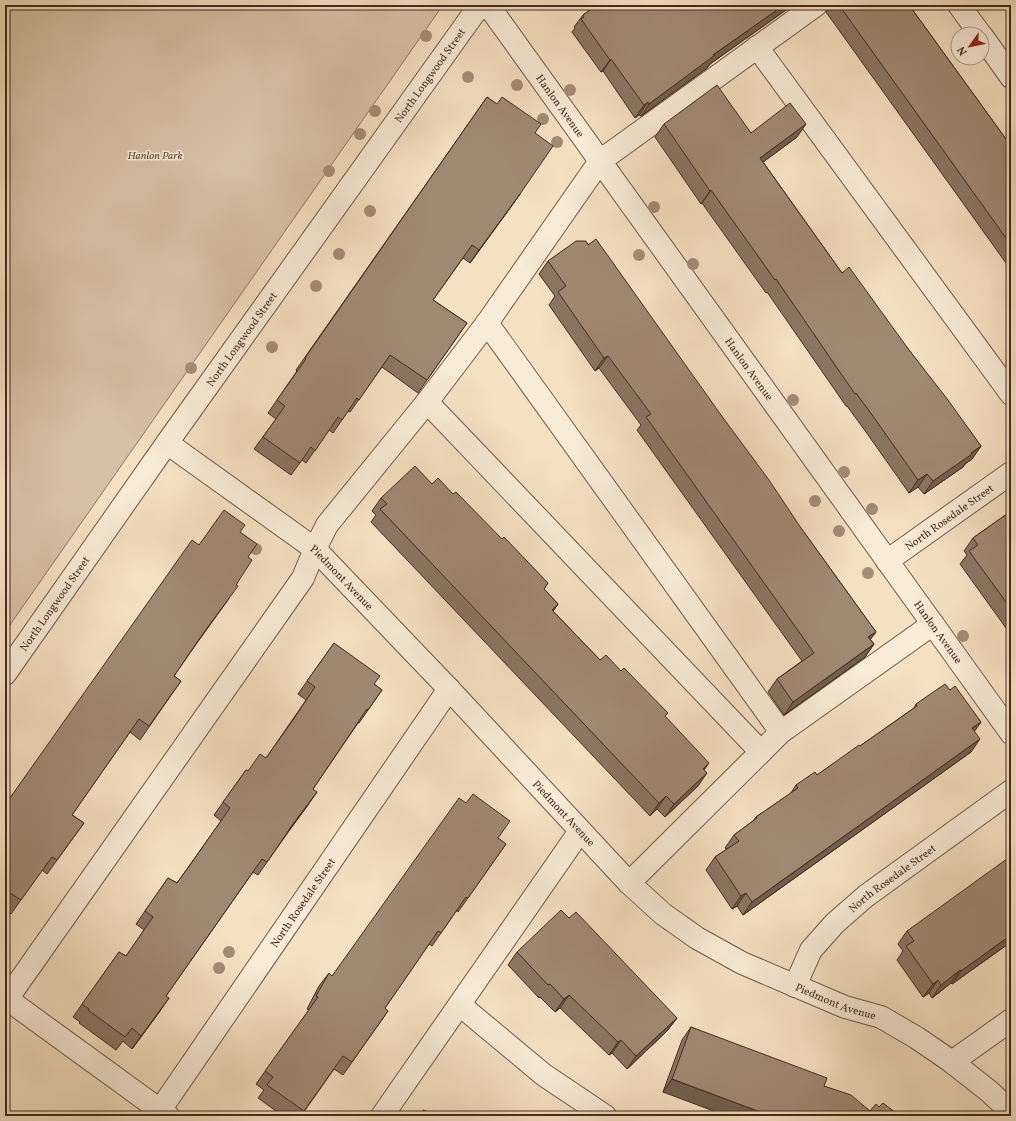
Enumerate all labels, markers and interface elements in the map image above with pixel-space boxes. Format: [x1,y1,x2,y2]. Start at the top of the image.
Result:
street label: North Longwood Street [392,26,470,126]
north arrow [950,26,990,66]
text: N [954,43,971,58]
street label: Hanlon Avenue [531,72,587,141]
park label: Hanlon Park [127,149,183,164]
street label: North Longwood Street [204,289,282,390]
street label: Hanlon Avenue [720,335,776,404]
street label: North Rosedale Street [902,481,997,555]
street label: Piedmont Avenue [307,542,376,614]
street label: North Longwood Street [17,554,94,655]
street label: Hanlon Avenue [909,598,965,667]
street label: Piedmont Avenue [528,778,598,850]
street label: North Rosedale Street [846,842,940,917]
street label: North Rosedale Street [268,855,340,951]
street label: Piedmont Avenue [792,981,878,1024]

